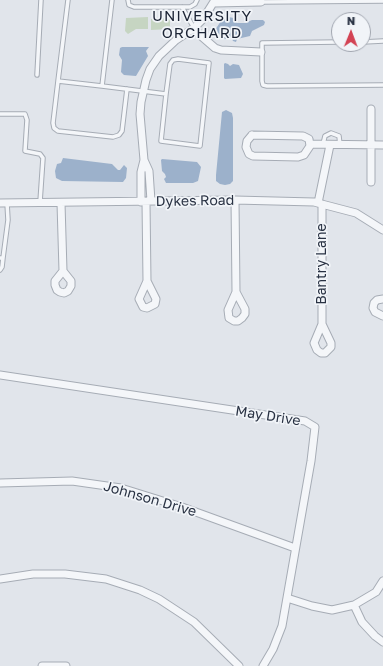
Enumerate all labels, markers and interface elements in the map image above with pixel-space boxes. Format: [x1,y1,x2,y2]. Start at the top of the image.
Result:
district label: UNIVERSITY ORCHARD [152,7,252,42]
north arrow [331,12,371,52]
text: N [347,14,356,27]
street label: Dykes Road [156,192,234,210]
street label: Bantry Lane [314,223,330,305]
street label: May Drive [234,403,302,429]
street label: Johnson Drive [102,478,198,520]

